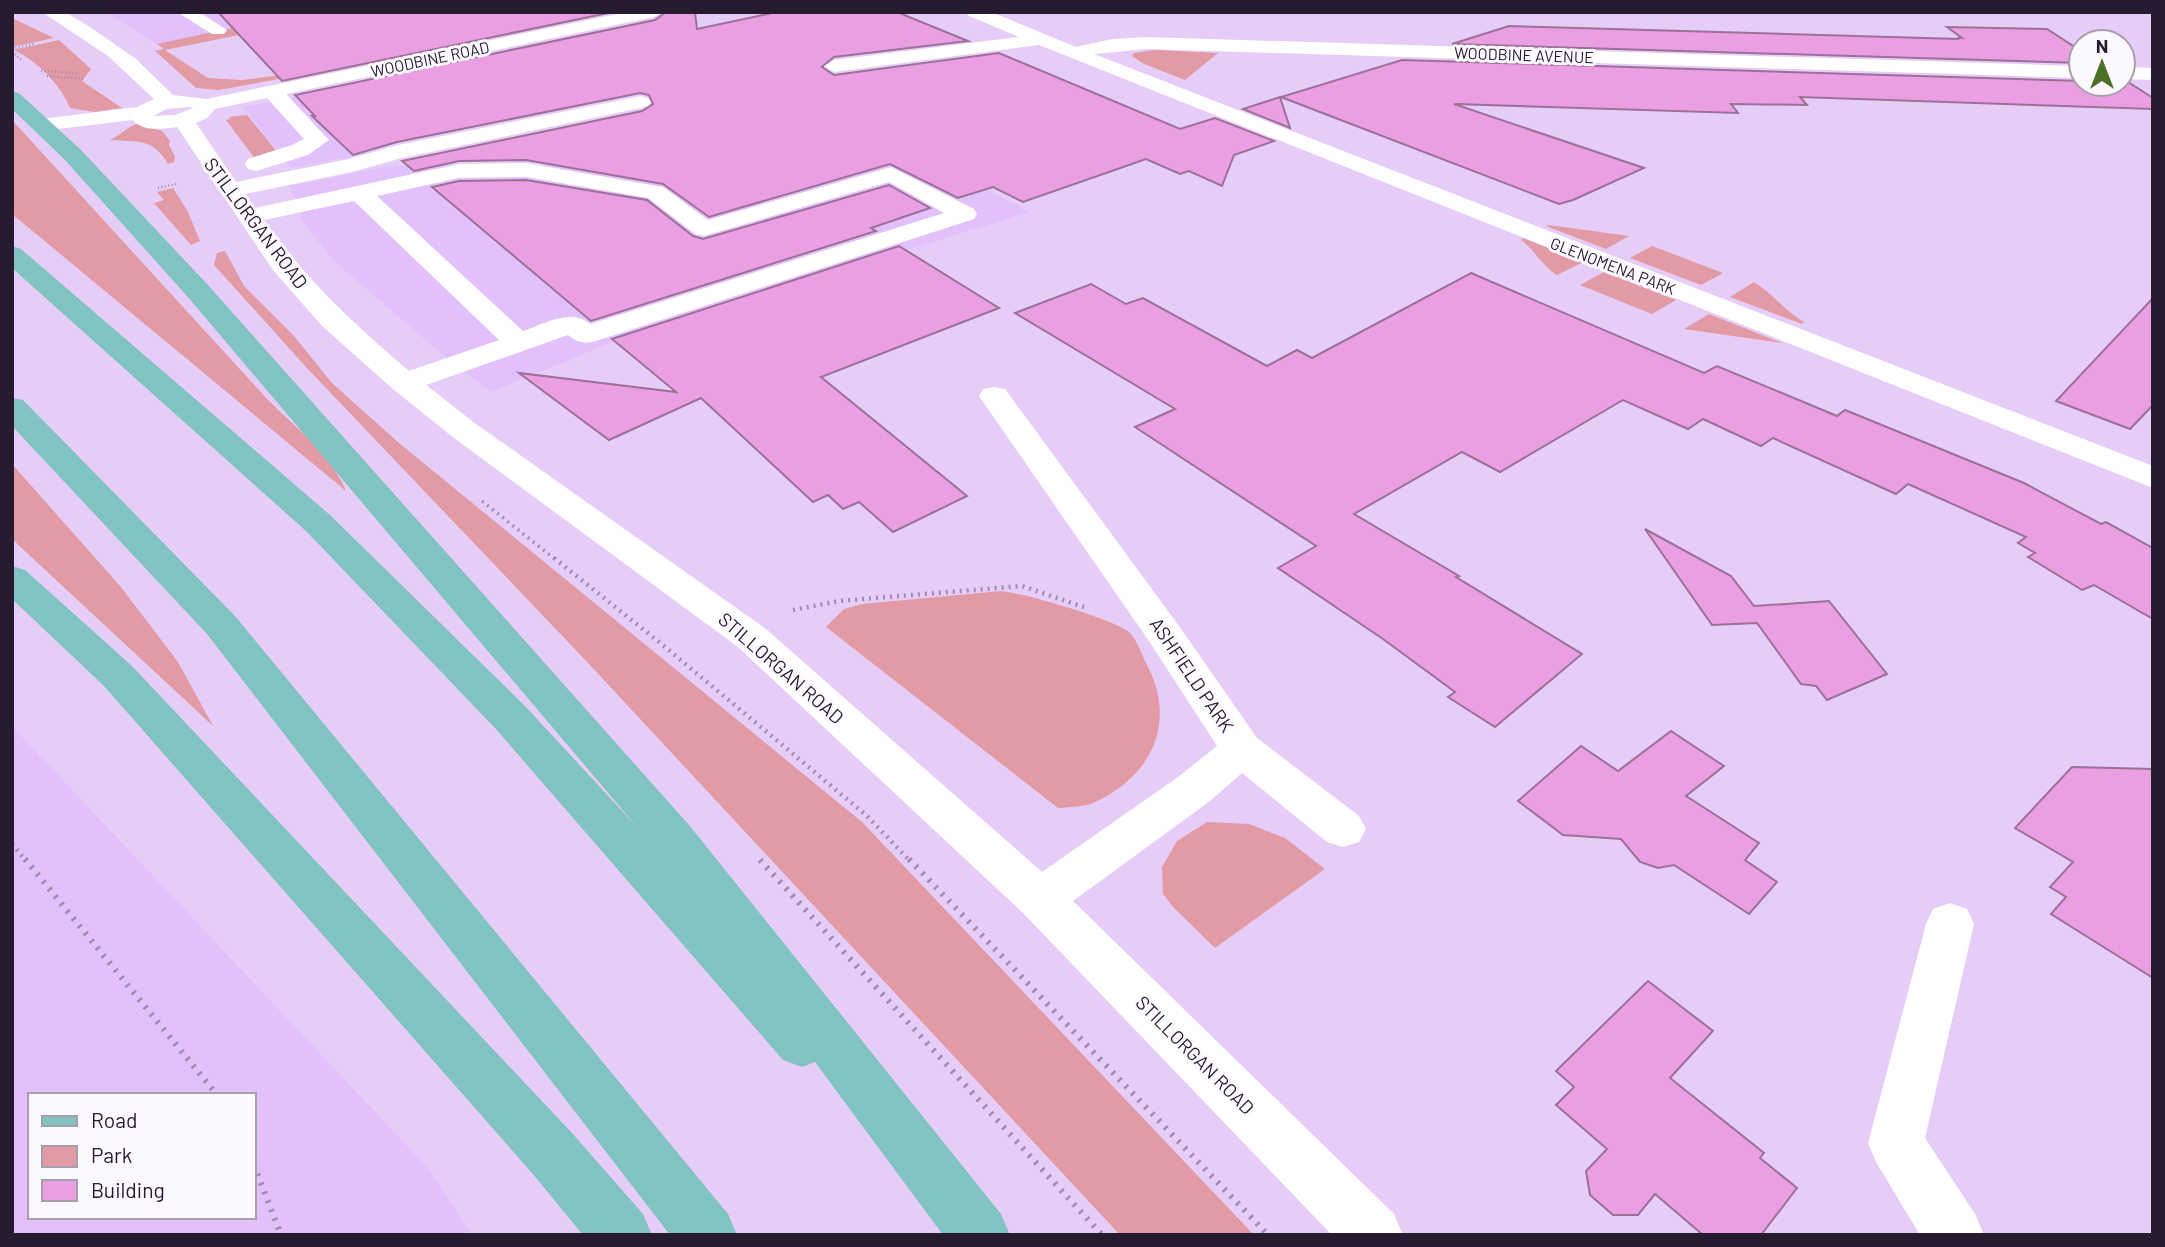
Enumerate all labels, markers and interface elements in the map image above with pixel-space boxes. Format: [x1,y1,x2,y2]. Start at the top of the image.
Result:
north arrow [2067,28,2137,98]
text: N [2096,34,2108,57]
street label: WOODBINE ROAD [369,37,491,80]
street label: WOODBINE AVENUE [1454,43,1594,66]
street label: STILLORGAN ROAD [200,153,313,293]
street label: GLENOMENA PARK [1548,233,1679,298]
street label: STILLORGAN ROAD [714,607,848,728]
street label: ASHFIELD PARK [1146,613,1239,737]
street label: STILLORGAN ROAD [1131,991,1259,1119]
legend [28,1093,256,1219]
text: Road [91,1107,137,1132]
text: Park [91,1142,132,1167]
text: Building [91,1177,165,1202]

